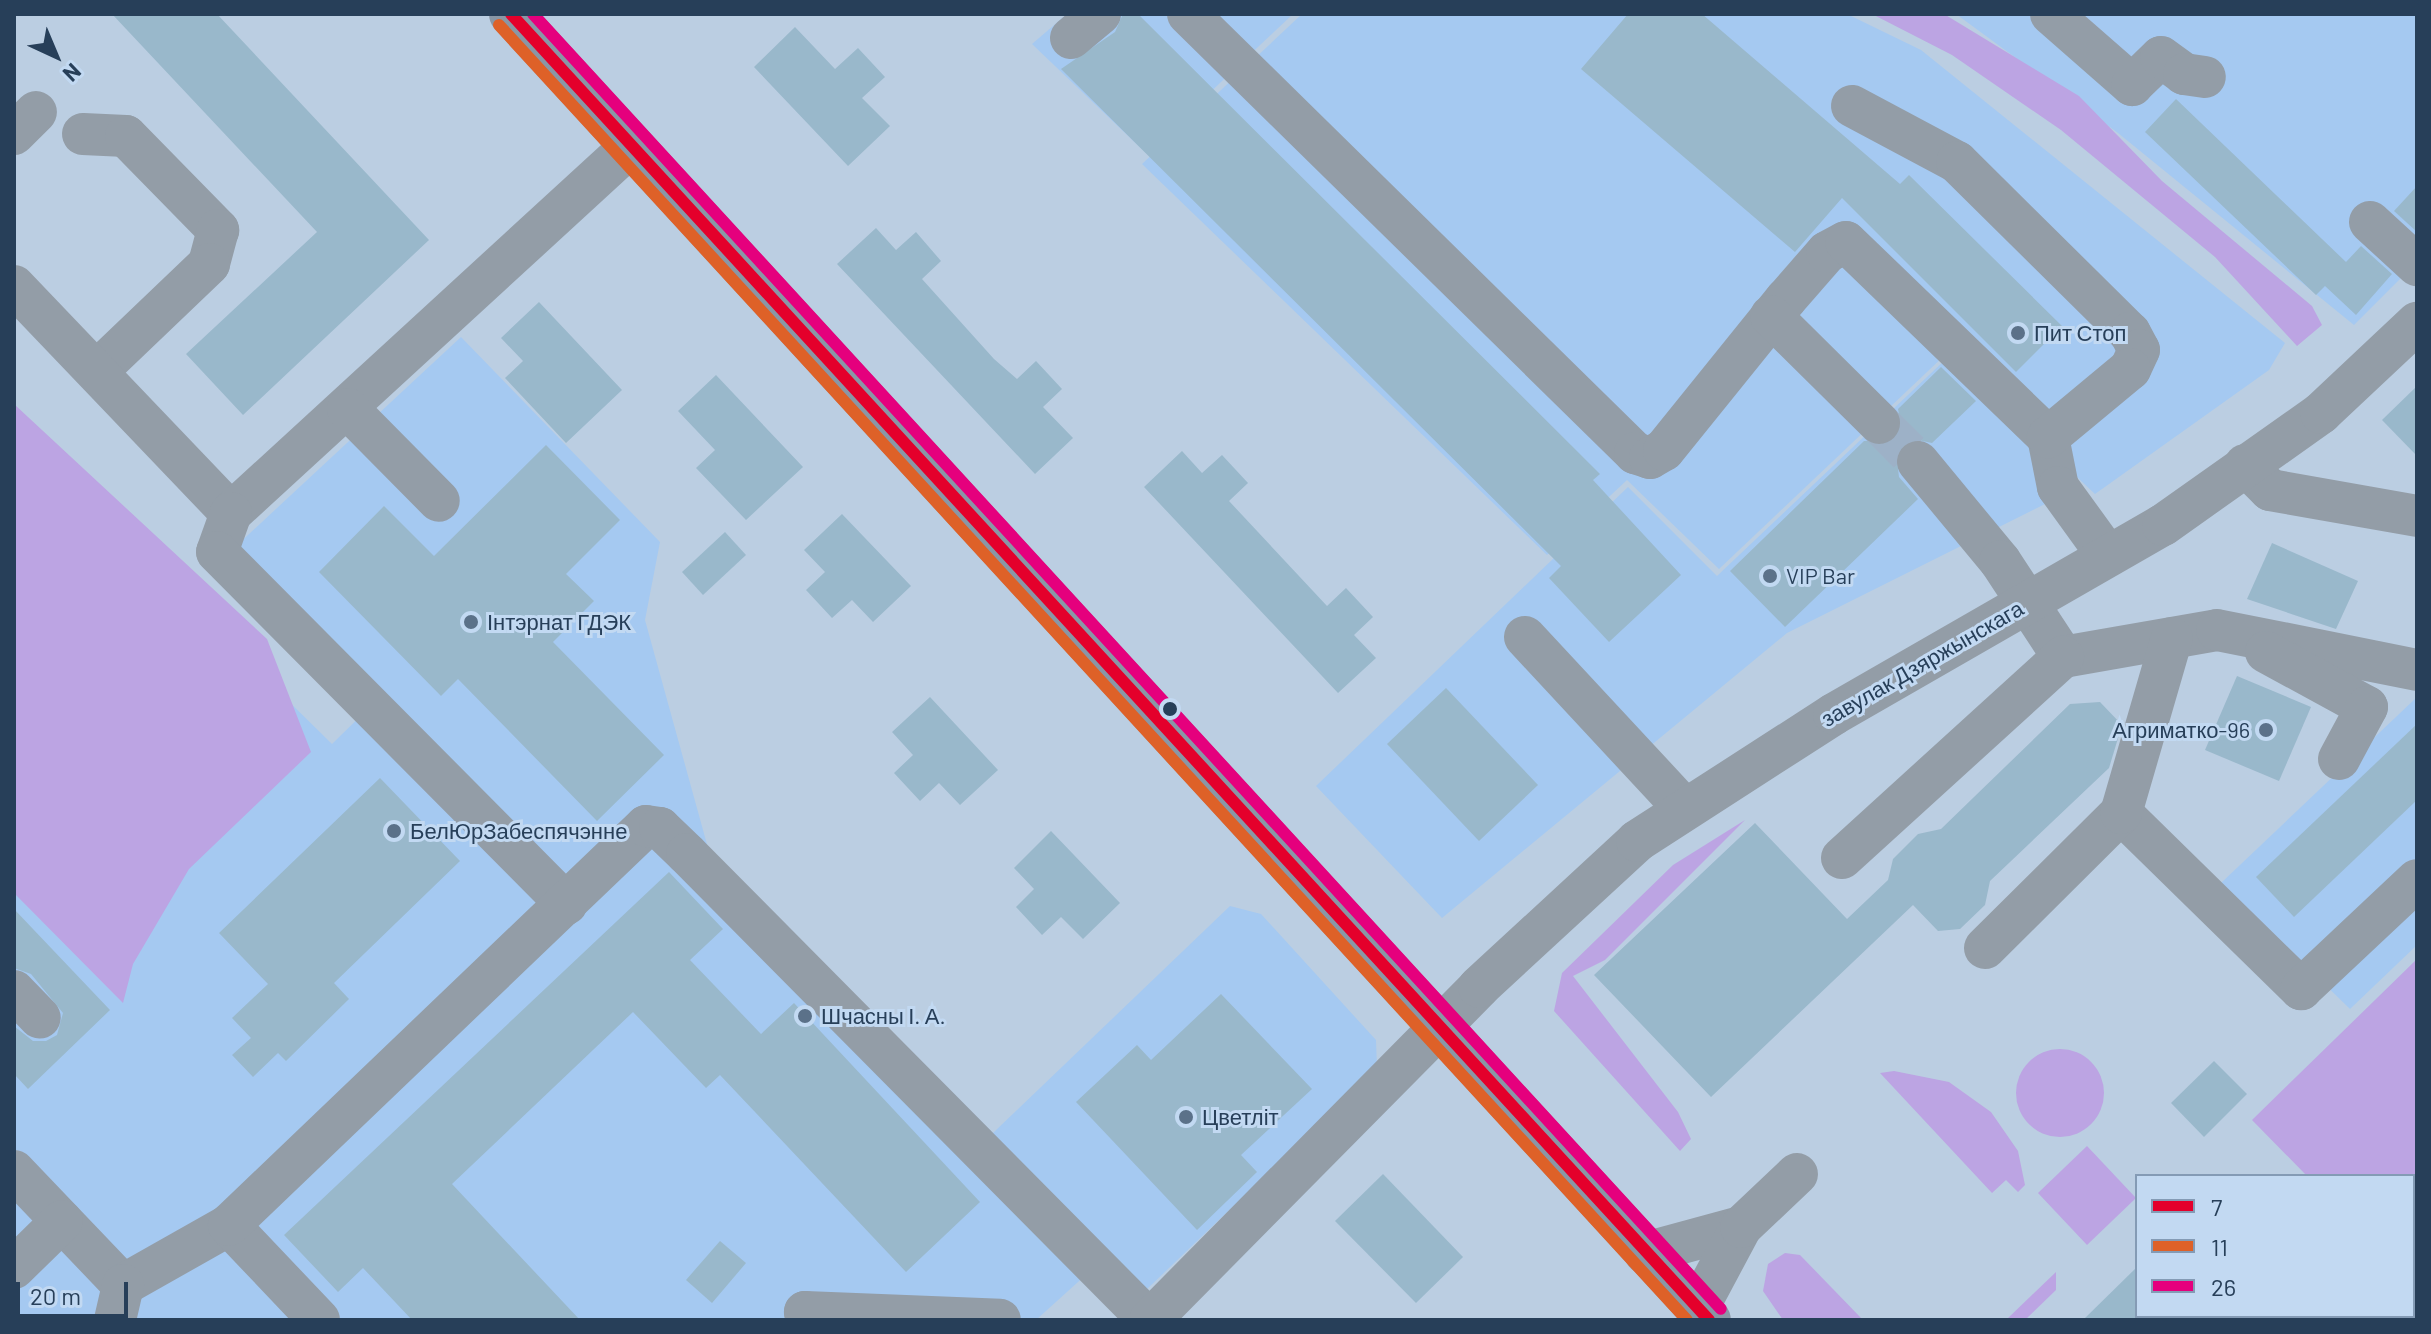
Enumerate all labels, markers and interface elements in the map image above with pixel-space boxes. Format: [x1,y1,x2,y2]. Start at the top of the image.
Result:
north arrow [16,16,96,96]
text: N [58,59,87,88]
place label: Пит Стоп [2034,320,2126,346]
marker: Пит Стоп [2009,324,2027,342]
place label: VIP Bar [1786,563,1855,589]
marker: VIP Bar [1761,567,1779,585]
street label: завулак Дзяржынскага [1816,594,2028,732]
place label: Інтэрнат ГДЭК [487,609,631,635]
marker: Інтэрнат ГДЭК [462,613,480,631]
unlabelled marker [1162,701,1178,717]
place label: Агриматко-96 [2112,717,2250,743]
marker: Агриматко-96 [2257,721,2275,739]
place label: БелЮрЗабеспячэнне [410,818,627,844]
marker: БелЮрЗабеспячэнне [385,822,403,840]
place label: Шчасны І. А. [821,1003,946,1029]
marker: Шчасны І. А. [796,1007,814,1025]
place label: Цветліт [1202,1104,1279,1130]
marker: Цветліт [1177,1108,1195,1126]
legend [2135,1174,2415,1318]
text: 7 [2211,1192,2222,1221]
text: 11 [2211,1232,2228,1261]
scale bar [20,1266,132,1316]
text: 26 [2211,1272,2236,1301]
text: 20 m [30,1281,81,1310]

